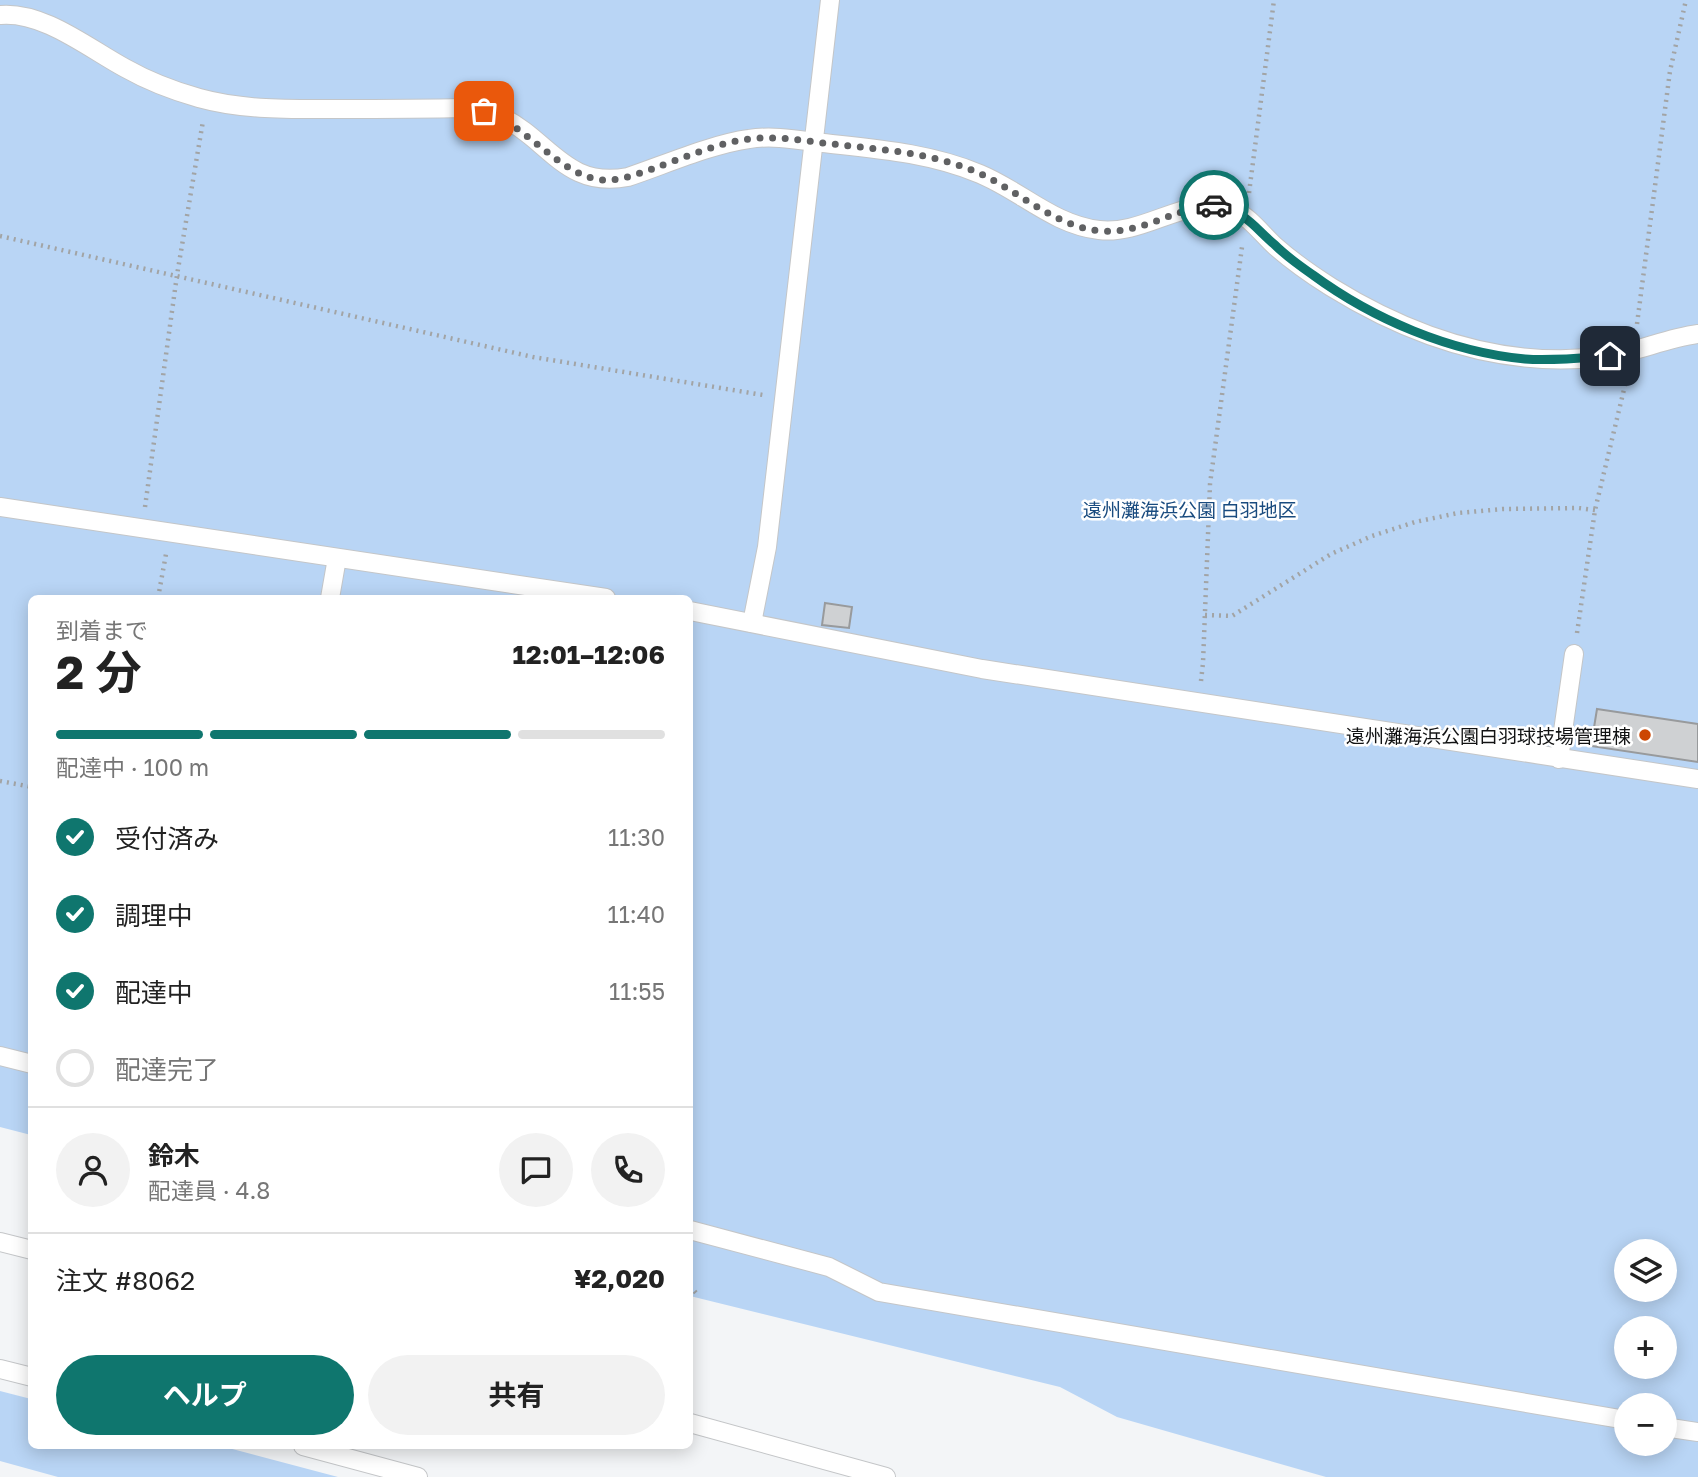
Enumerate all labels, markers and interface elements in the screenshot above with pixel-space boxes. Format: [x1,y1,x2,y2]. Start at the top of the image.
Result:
pin [454,81,514,141]
icon: bag [465,92,503,130]
courier [1179,170,1249,240]
icon: car [1195,186,1233,224]
pin [1580,326,1640,386]
icon: home [1591,337,1629,375]
park label: 遠州灘海浜公園 白羽地区 [1083,498,1297,521]
text: 到着まで [56,616,148,644]
text: 12:01–12:06 [512,639,665,670]
text: 2 分 [56,644,142,699]
place label: 遠州灘海浜公園白羽球技場管理棟 [1346,724,1631,747]
marker: 遠州灘海浜公園白羽球技場管理棟 [1637,727,1653,743]
text: 配達中 · 100 m [56,753,209,781]
icon: check [56,818,94,856]
text: 受付済み [115,823,219,854]
text: 11:30 [608,823,665,851]
icon: check [56,895,94,933]
text: 調理中 [115,900,193,931]
text: 11:40 [608,900,665,928]
icon: check [56,972,94,1010]
text: 配達中 [115,977,193,1008]
text: 11:55 [609,977,665,1005]
text: 配達完了 [115,1054,219,1085]
button: person [56,1133,130,1207]
button: chat [499,1133,573,1207]
button: phone [591,1133,665,1207]
text: 鈴木 [148,1140,200,1171]
text: 配達員 · 4.8 [148,1176,270,1204]
map controls [1614,1239,1677,1456]
button: layers [1614,1239,1677,1302]
text: ¥2,020 [574,1263,665,1294]
text: 注文 #8062 [56,1265,195,1296]
button: + [1614,1316,1677,1379]
button: ヘルプ [56,1355,354,1435]
button: 共有 [368,1355,665,1435]
button: − [1614,1393,1677,1456]

